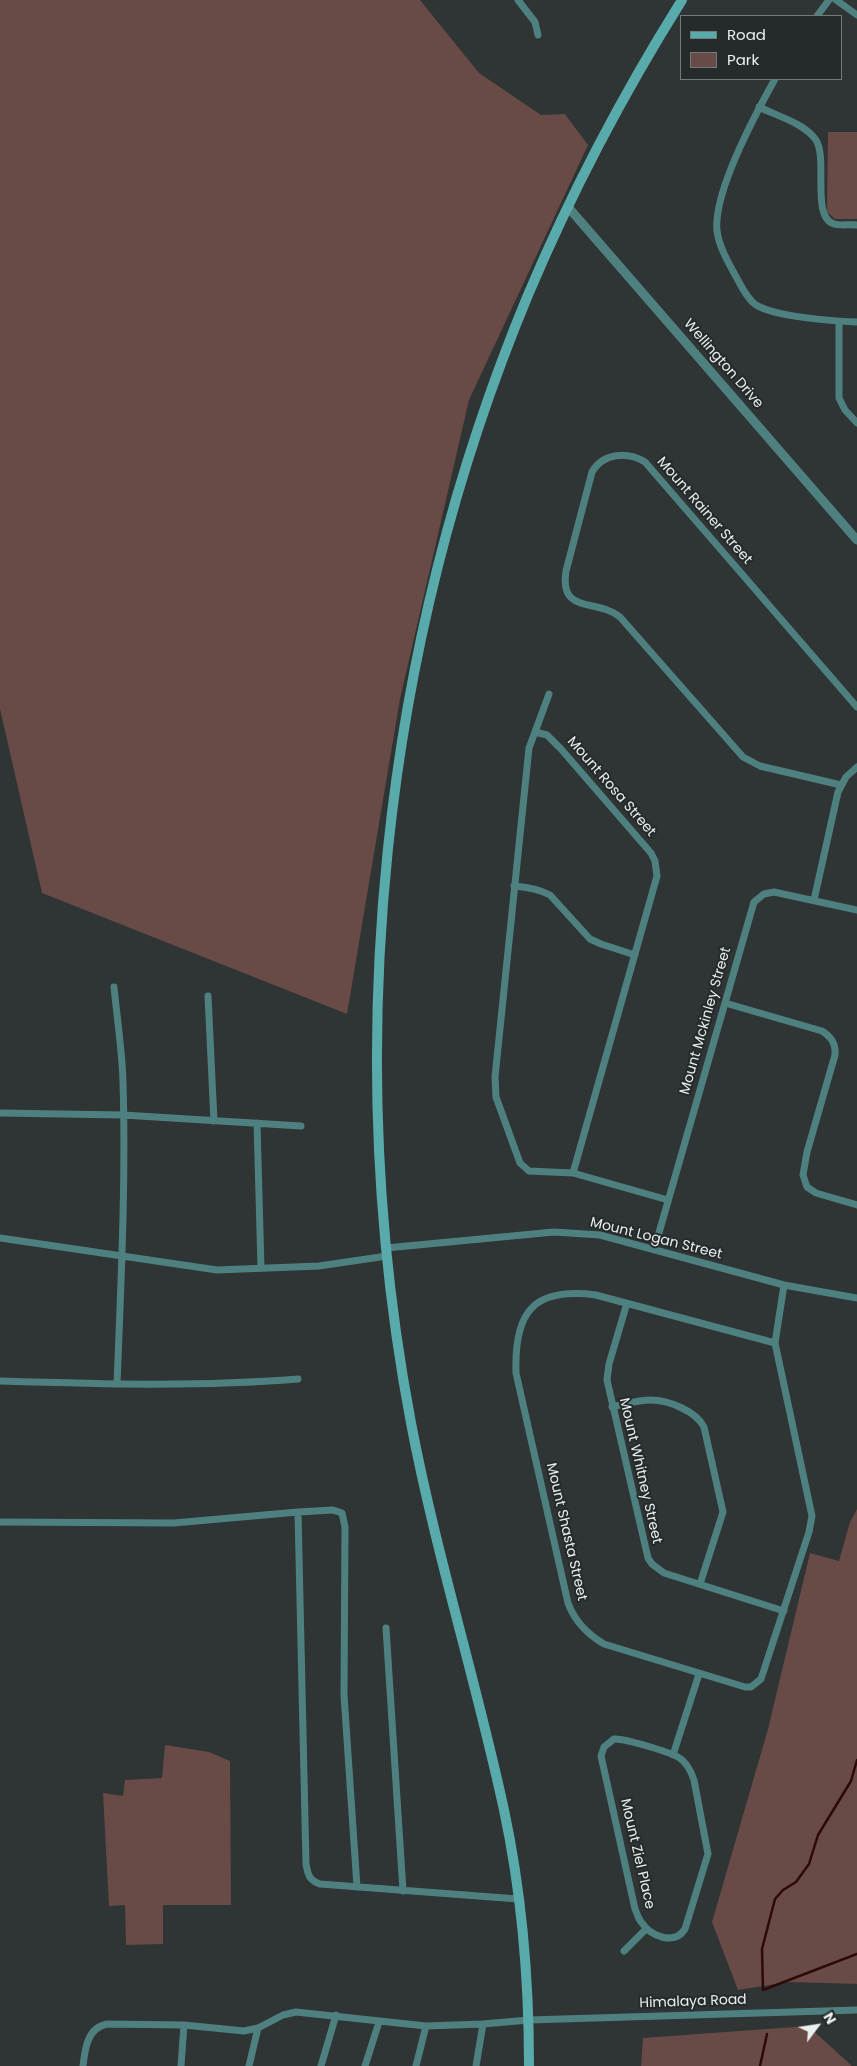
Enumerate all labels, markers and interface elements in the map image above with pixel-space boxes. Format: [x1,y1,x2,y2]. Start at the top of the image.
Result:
legend [680,15,842,80]
text: Road [727,24,766,45]
text: Park [727,49,759,70]
street label: Wellington Drive [680,316,766,412]
street label: Mount Rainer Street [653,454,755,568]
street label: Mount Rosa Street [563,734,659,840]
street label: Mount Mckinley Street [677,945,735,1097]
street label: Mount Logan Street [588,1214,724,1264]
street label: Mount Whitney Street [615,1396,665,1546]
street label: Mount Shasta Street [542,1461,590,1603]
street label: Mount Ziel Place [616,1797,658,1911]
street label: Himalaya Road [639,1992,747,2012]
north arrow [792,2001,842,2051]
text: N [819,2009,841,2028]

